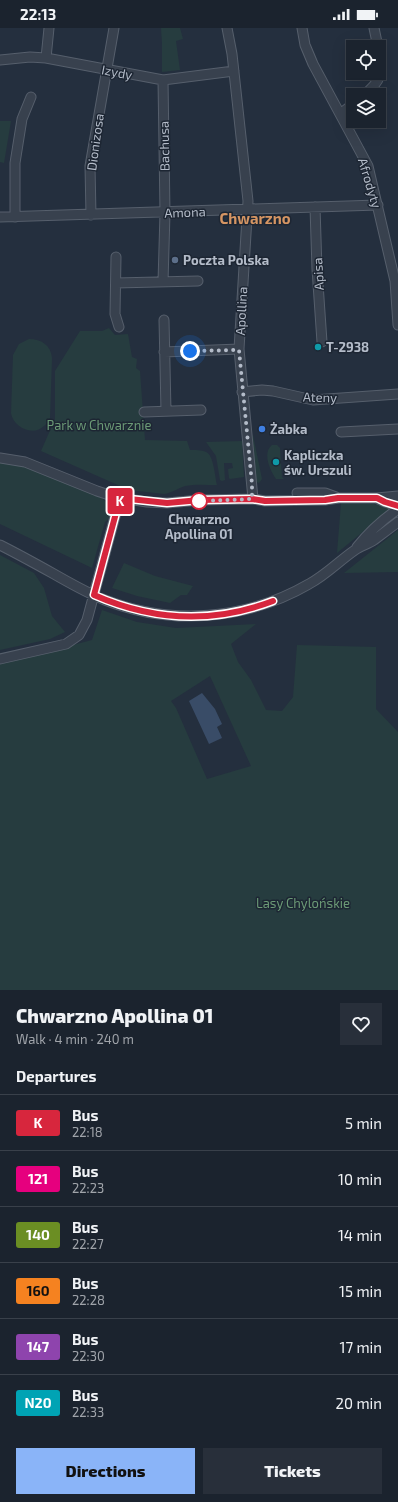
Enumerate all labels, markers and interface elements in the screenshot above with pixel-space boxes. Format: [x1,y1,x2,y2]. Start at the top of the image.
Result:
text: 22:13 [20,5,56,23]
map controls [346,40,386,128]
button: locate [346,40,386,80]
street label: Izydy [100,61,134,83]
button: layers [346,88,386,128]
street label: Dionizosa [83,112,107,172]
street label: Bachusa [156,121,172,171]
street label: Afrodyty [355,156,385,210]
street label: Amona [164,203,206,221]
district label: Chwarzno [219,209,291,227]
place label: Poczta Polska [183,252,269,268]
marker: Poczta Polska [170,255,180,265]
street label: Apisa [309,257,327,291]
street label: Apollina [232,286,250,336]
place label: T-2938 [326,339,369,355]
your location [180,341,200,361]
marker: T-2938 [313,342,323,352]
street label: Ateny [303,388,338,406]
park label: Park w Chwarznie [47,417,151,433]
place label: Żabka [270,421,307,437]
marker: Żabka [257,424,267,434]
place label: Kapliczka św. Urszuli [284,447,351,478]
marker: Kapliczka św. Urszuli [271,457,281,467]
line badge: K [107,488,133,514]
text: K [116,492,124,509]
marker: Chwarzno Apollina 01 [190,492,208,510]
place label: Chwarzno Apollina 01 [165,511,233,542]
park label: Lasy Chylońskie [256,895,350,911]
button: heart [340,1003,382,1045]
text: Chwarzno Apollina 01 [16,1004,213,1027]
text: Walk · 4 min · 240 m [16,1031,134,1047]
text: Departures [16,1067,96,1085]
text: Bus [72,1106,98,1124]
text: K [34,1114,42,1131]
text: 5 min [345,1114,382,1132]
text: 22:18 [72,1124,103,1140]
text: Bus [72,1162,98,1180]
text: 121 [28,1170,48,1187]
text: 10 min [338,1170,382,1188]
text: 22:23 [72,1180,104,1196]
text: Bus [72,1218,98,1236]
text: 140 [26,1226,50,1243]
text: 14 min [338,1226,382,1244]
text: 22:27 [72,1236,104,1252]
text: Bus [72,1274,98,1292]
text: 160 [26,1282,50,1299]
text: 15 min [339,1282,382,1300]
text: 22:28 [72,1292,105,1308]
text: Bus [72,1330,98,1348]
text: 147 [27,1338,49,1355]
text: 17 min [339,1338,382,1356]
text: 22:30 [72,1348,105,1364]
text: Bus [72,1386,98,1404]
text: N20 [24,1394,52,1411]
text: 20 min [336,1394,382,1412]
text: 22:33 [72,1404,104,1420]
button: Directions [16,1448,195,1494]
button: Tickets [203,1448,382,1494]

